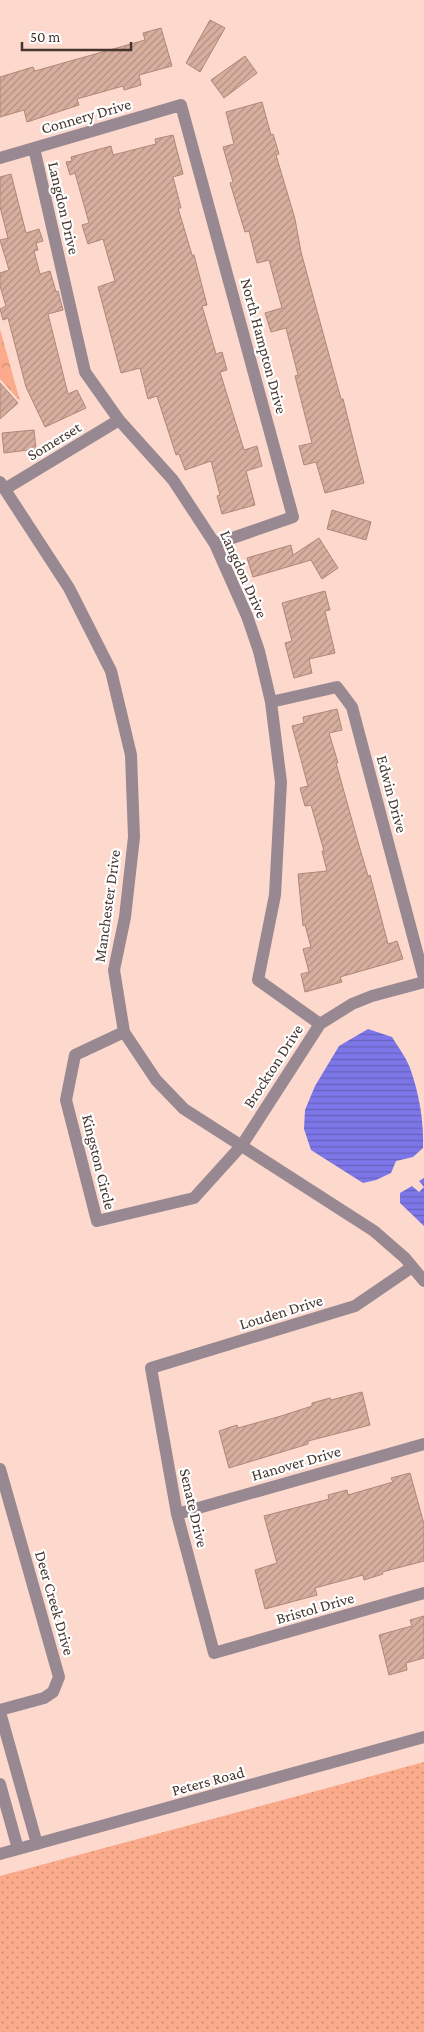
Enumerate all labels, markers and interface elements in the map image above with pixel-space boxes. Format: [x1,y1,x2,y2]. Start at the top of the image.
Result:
scale bar [22,20,131,52]
text: 50 m [30,29,60,45]
street label: Connery Drive [39,95,133,138]
street label: Langdon Drive [44,160,83,256]
street label: North Hampton Drive [237,276,290,416]
street label: Somerset [24,418,84,464]
street label: Langdon Drive [216,527,271,621]
street label: Edwin Drive [374,753,410,835]
street label: Manchester Drive [91,849,123,963]
street label: Brockton Drive [240,1021,306,1111]
street label: Kingston Circle [78,1113,119,1212]
street label: Louden Drive [237,1291,325,1333]
street label: Hanover Drive [249,1442,343,1484]
street label: Senate Drive [177,1467,211,1549]
street label: Deer Creek Drive [32,1549,78,1657]
street label: Bristol Drive [274,1589,356,1627]
street label: Peters Road [170,1763,247,1799]

